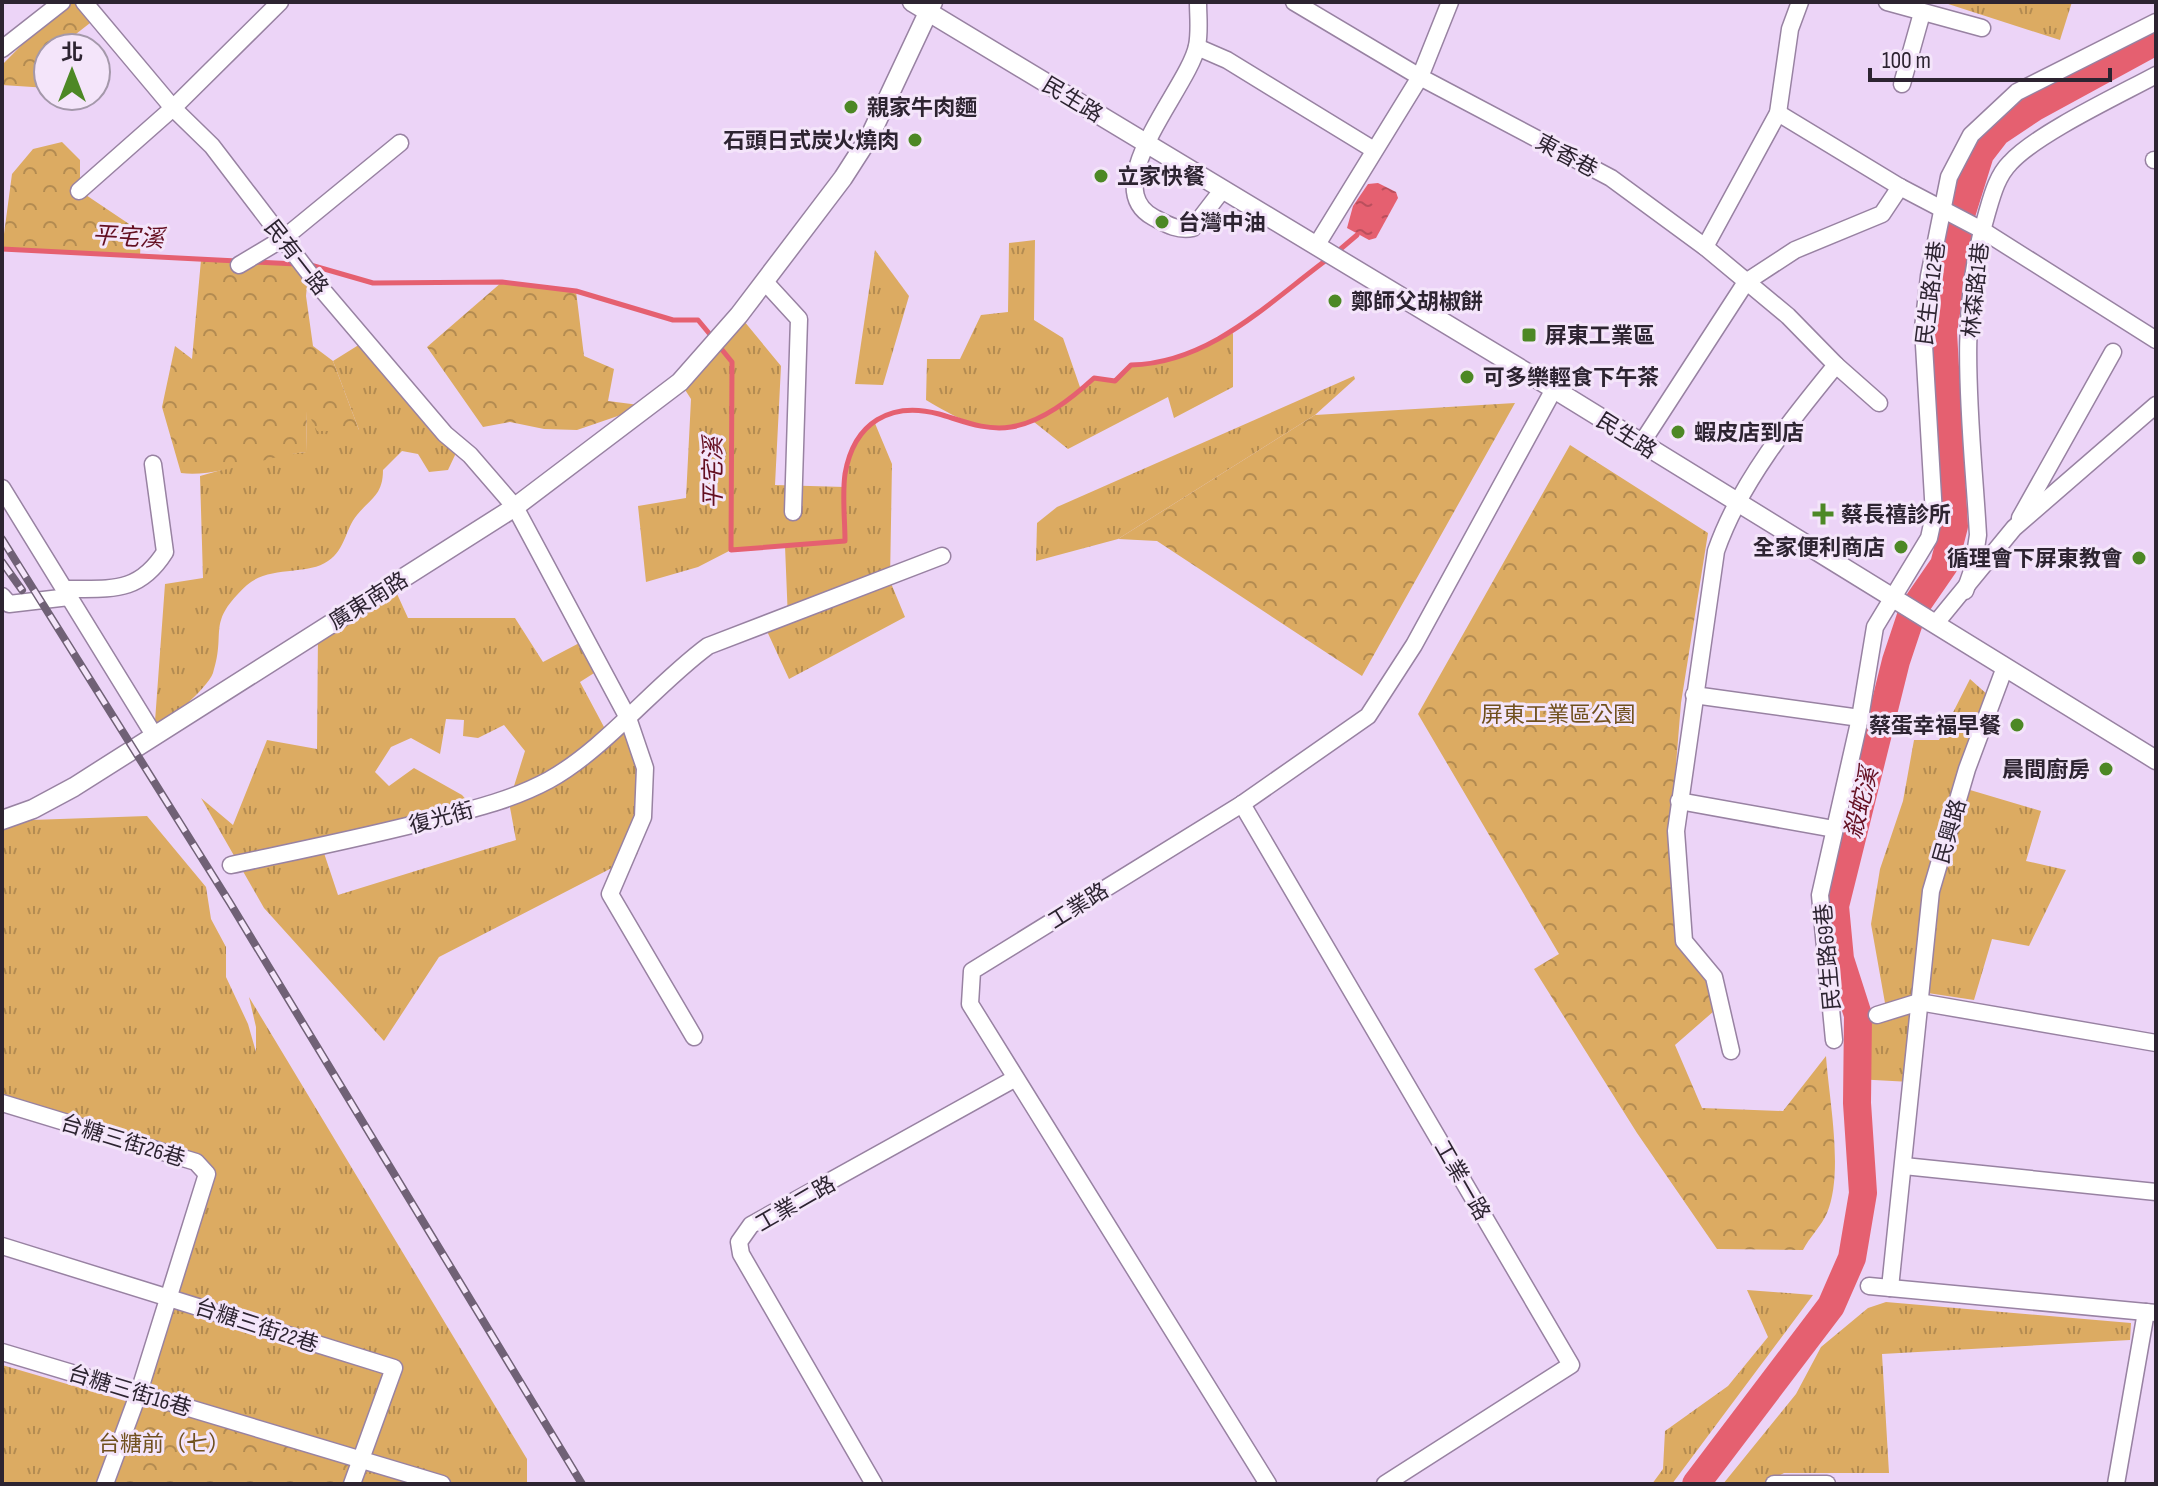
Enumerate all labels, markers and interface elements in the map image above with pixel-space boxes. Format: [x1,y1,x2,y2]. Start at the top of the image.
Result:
north arrow [32,32,112,112]
scale bar [1870,32,2110,82]
text: 北 [61,40,83,67]
text: 100 m [1882,46,1931,75]
street label: 民生路 [1037,72,1107,129]
place label: 親家牛肉麵 [867,95,977,122]
marker: 親家牛肉麵 [842,98,860,116]
place label: 石頭日式炭火燒肉 [723,128,899,155]
street label: 東香巷 [1531,129,1602,184]
marker: 石頭日式炭火燒肉 [906,131,924,149]
place label: 立家快餐 [1117,164,1205,191]
marker: 立家快餐 [1092,167,1110,185]
place label: 台灣中油 [1178,210,1266,237]
marker: 台灣中油 [1153,213,1171,231]
street label: 民有一路 [258,215,334,301]
water label: 平宅溪 [91,221,168,254]
street label: 民生路12巷 [1912,239,1951,347]
street label: 林森路1巷 [1958,241,1995,339]
place label: 鄭師父胡椒餅 [1351,289,1483,316]
marker: 鄭師父胡椒餅 [1326,292,1344,310]
place label: 屏東工業區 [1545,323,1655,350]
marker: 屏東工業區 [1520,326,1538,344]
place label: 可多樂輕食下午茶 [1483,365,1659,392]
marker: 可多樂輕食下午茶 [1458,368,1476,386]
street label: 民生路 [1591,407,1661,465]
place label: 蝦皮店到店 [1694,420,1804,447]
marker: 蝦皮店到店 [1669,423,1687,441]
water label: 平宅溪 [699,434,728,509]
place label: 蔡長禧診所 [1841,502,1951,529]
marker: 蔡長禧診所 [1812,503,1834,525]
place label: 全家便利商店 [1753,535,1885,562]
marker: 全家便利商店 [1892,538,1910,556]
place label: 循理會下屏東教會 [1947,546,2123,573]
marker: 循理會下屏東教會 [2130,549,2148,567]
street label: 廣東南路 [324,567,413,636]
park label: 屏東工業區公園 [1481,702,1635,729]
place label: 蔡蛋幸福早餐 [1869,713,2001,740]
marker: 蔡蛋幸福早餐 [2008,716,2026,734]
place label: 晨間廚房 [2002,757,2090,784]
marker: 晨間廚房 [2097,760,2115,778]
water label: 殺蛇溪 [1839,762,1885,842]
street label: 民興路 [1928,796,1973,867]
street label: 復光街 [406,797,477,840]
street label: 工業路 [1044,877,1114,935]
street label: 民生路69巷 [1810,902,1847,1011]
street label: 台糖三街26巷 [57,1110,188,1173]
street label: 工業一路 [1428,1136,1495,1226]
street label: 工業二路 [751,1171,841,1238]
street label: 台糖三街22巷 [191,1294,322,1359]
street label: 台糖三街16巷 [65,1360,194,1423]
park label: 台糖前（七） [98,1431,230,1458]

